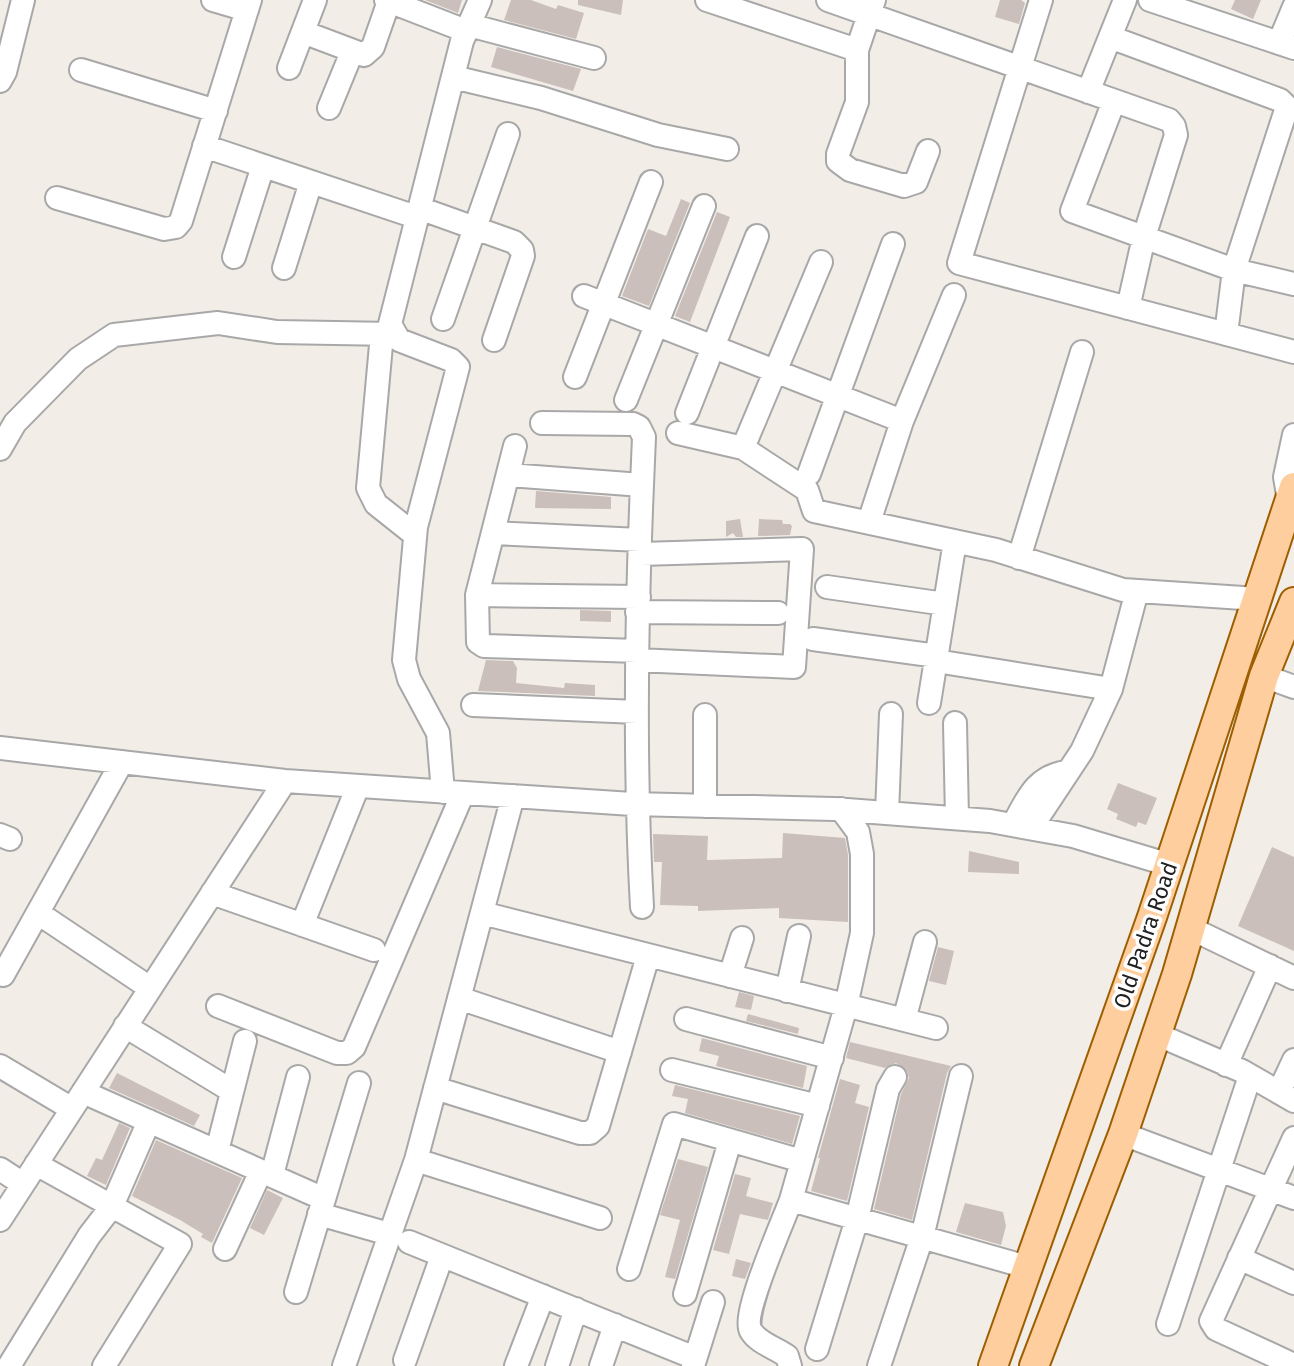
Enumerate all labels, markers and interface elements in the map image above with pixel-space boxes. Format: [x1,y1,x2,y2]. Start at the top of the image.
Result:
street label: Old Padra Road [1108,858,1183,1012]

